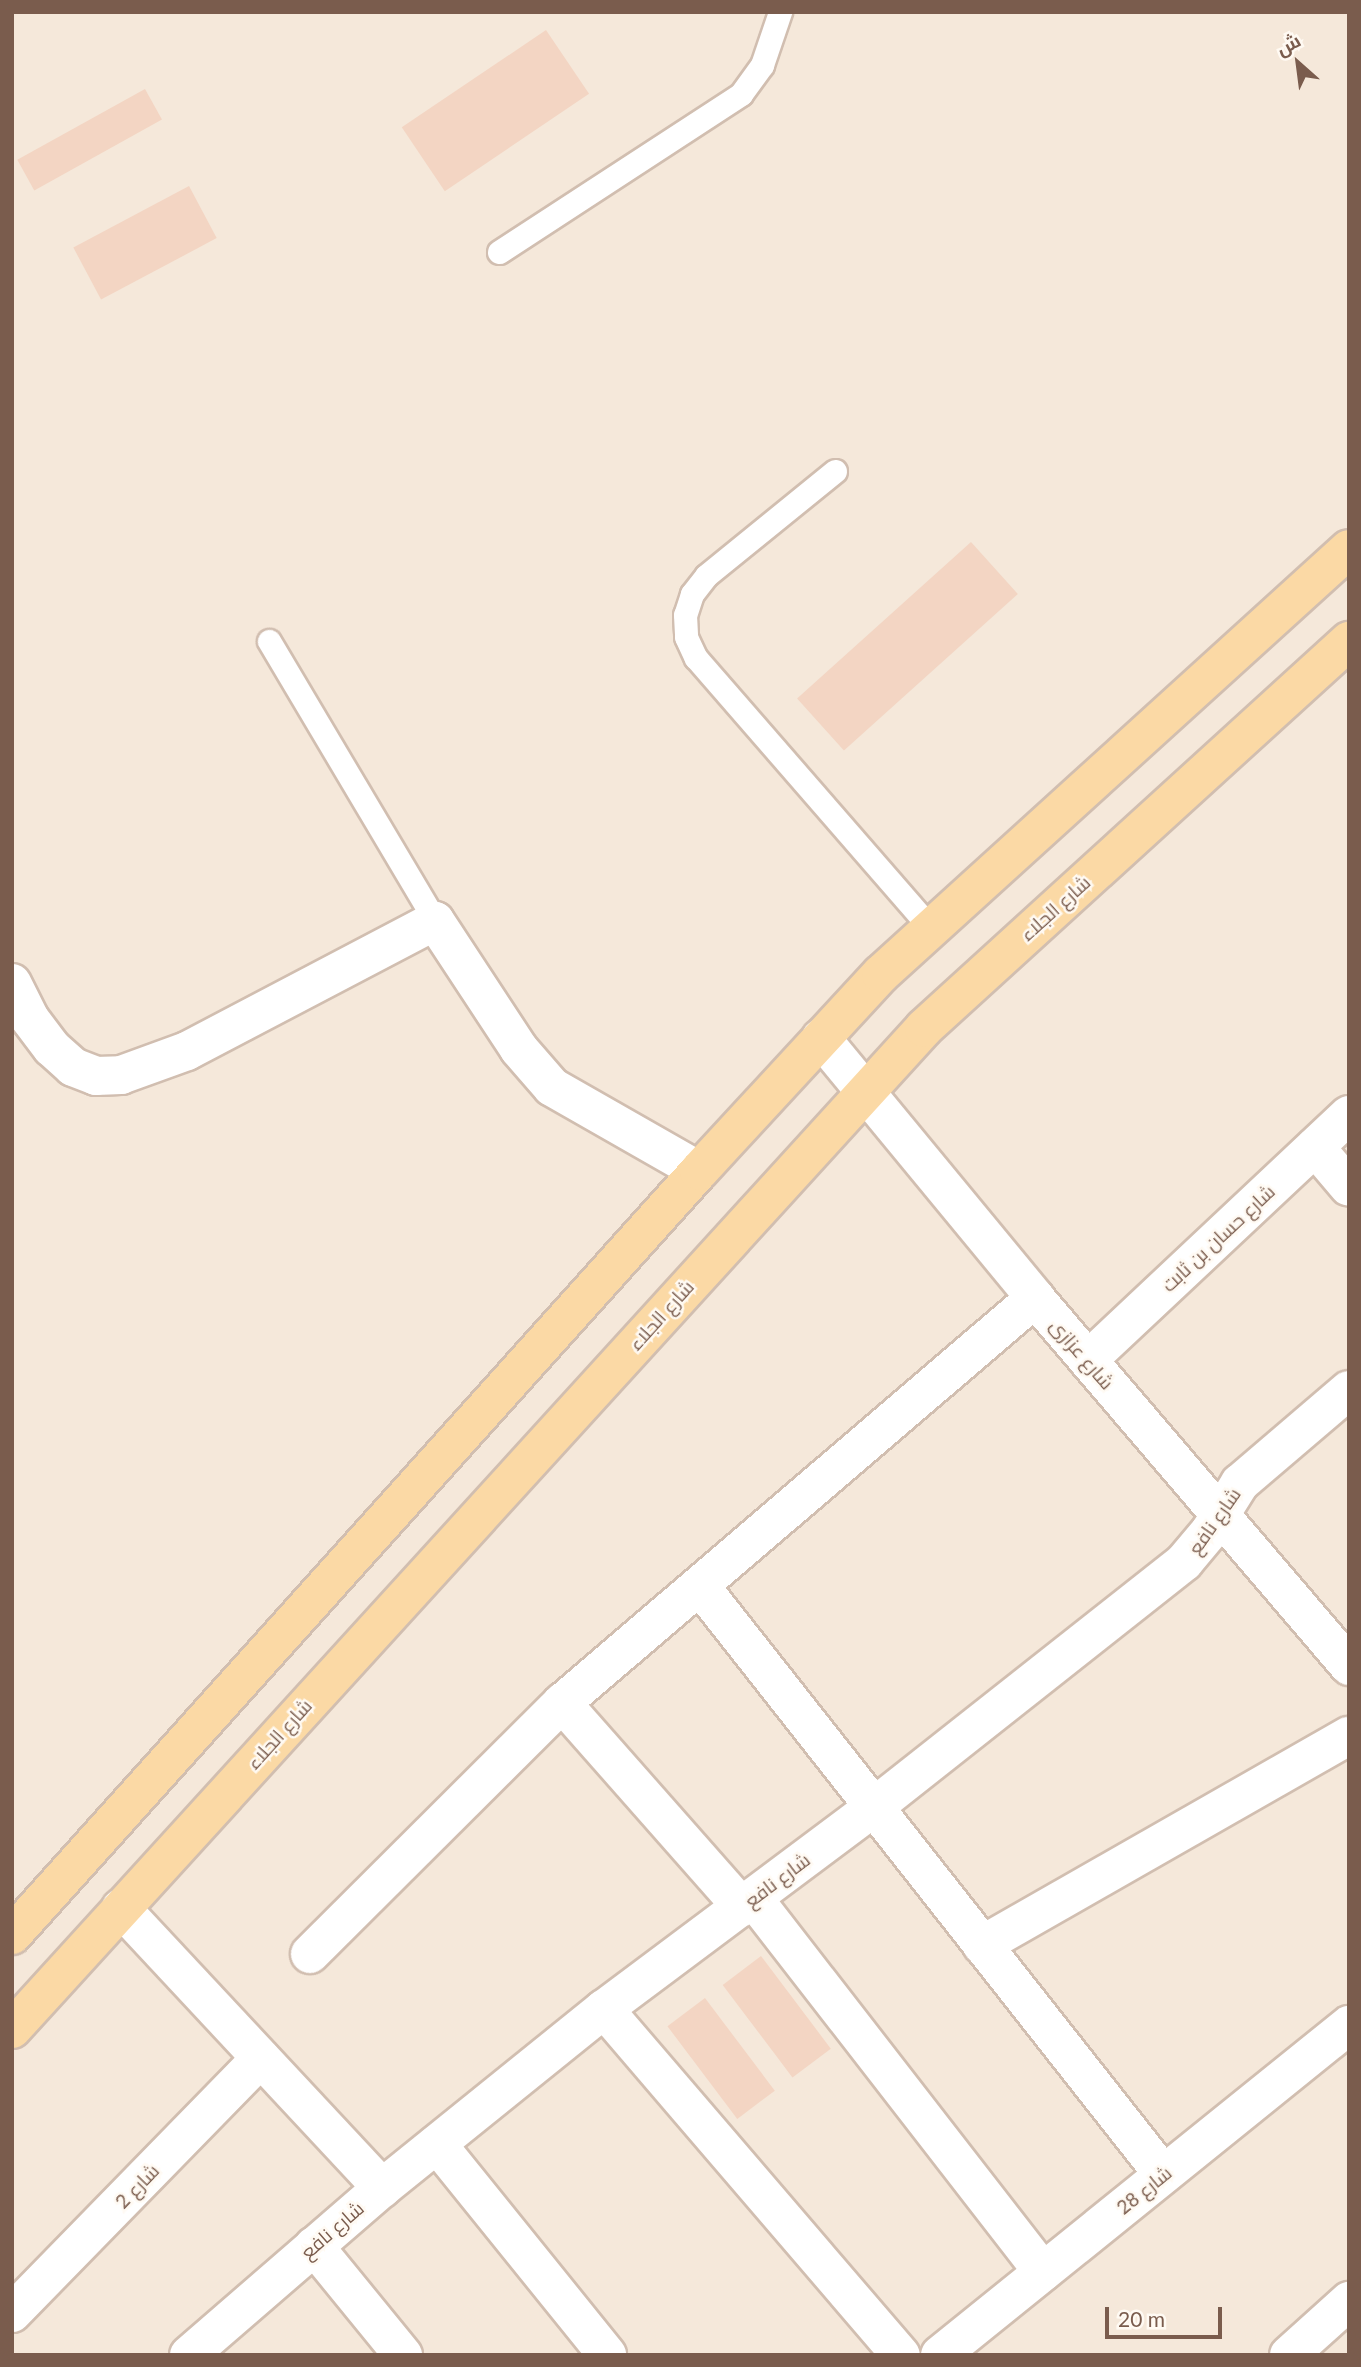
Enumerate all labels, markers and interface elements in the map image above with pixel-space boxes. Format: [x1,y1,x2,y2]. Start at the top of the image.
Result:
north arrow [1263,28,1333,98]
text: ش [1272,28,1304,60]
street label: شارع الجلاء [1015,871,1095,945]
street label: شارع حسان بن ثابت [1157,1180,1279,1296]
street label: شارع الجلاء [624,1275,698,1355]
street label: شارع عزازى [1045,1314,1119,1394]
street label: شارع نافع [1183,1483,1245,1559]
street label: شارع الجلاء [242,1694,316,1774]
street label: شارع نافع [740,1848,814,1912]
street label: شارع 2 [110,2159,164,2213]
street label: شارع 28 [1112,2161,1176,2219]
street label: شارع نافع [296,2197,368,2263]
scale bar [1109,2294,1226,2338]
text: 20 m [1118,2306,1165,2331]

